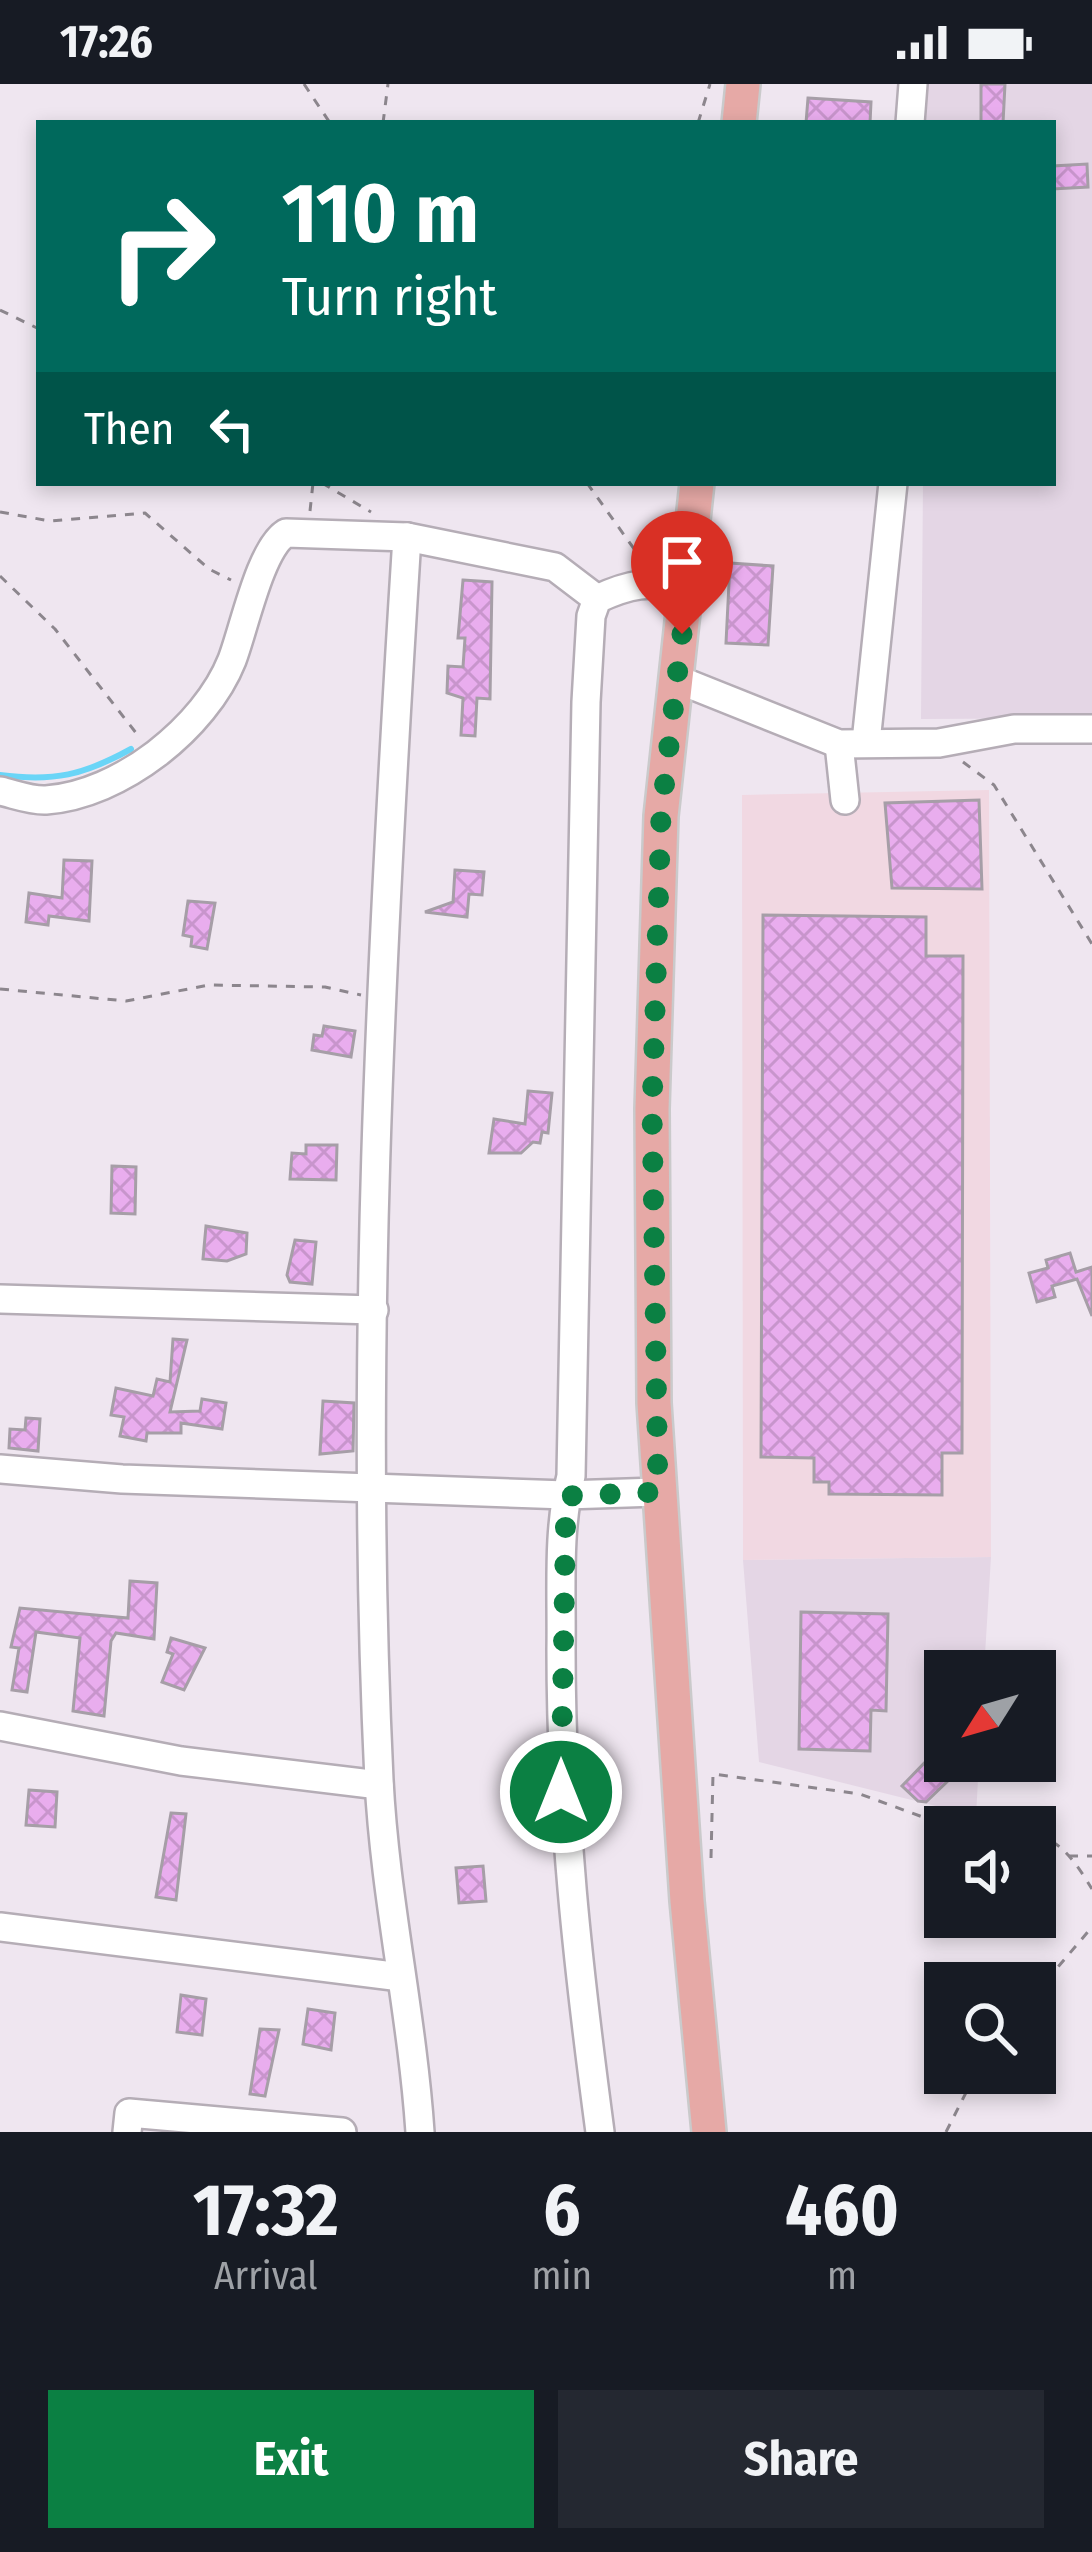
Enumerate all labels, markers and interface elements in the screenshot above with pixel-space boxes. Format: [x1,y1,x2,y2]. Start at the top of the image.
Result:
text: 17:26 [60,15,153,69]
text: 110 m [282,163,479,264]
icon: right [84,168,240,324]
text: Turn right [282,265,497,329]
icon: left [199,396,265,462]
text: Then [84,402,175,456]
pin [631,511,733,634]
icon: arrive [649,529,715,595]
north arrow [924,1650,1056,1782]
map controls [924,1650,1056,2094]
position arrow [498,1729,624,1855]
button: sound [924,1806,1056,1938]
button: search [924,1962,1056,2094]
text: 17:32 [193,2168,339,2254]
text: 6 [543,2168,581,2254]
text: 460 [785,2168,899,2254]
text: Arrival [214,2253,317,2299]
text: min [532,2253,592,2299]
text: m [827,2253,857,2299]
button: Exit [48,2390,534,2528]
button: Share [558,2390,1044,2528]

